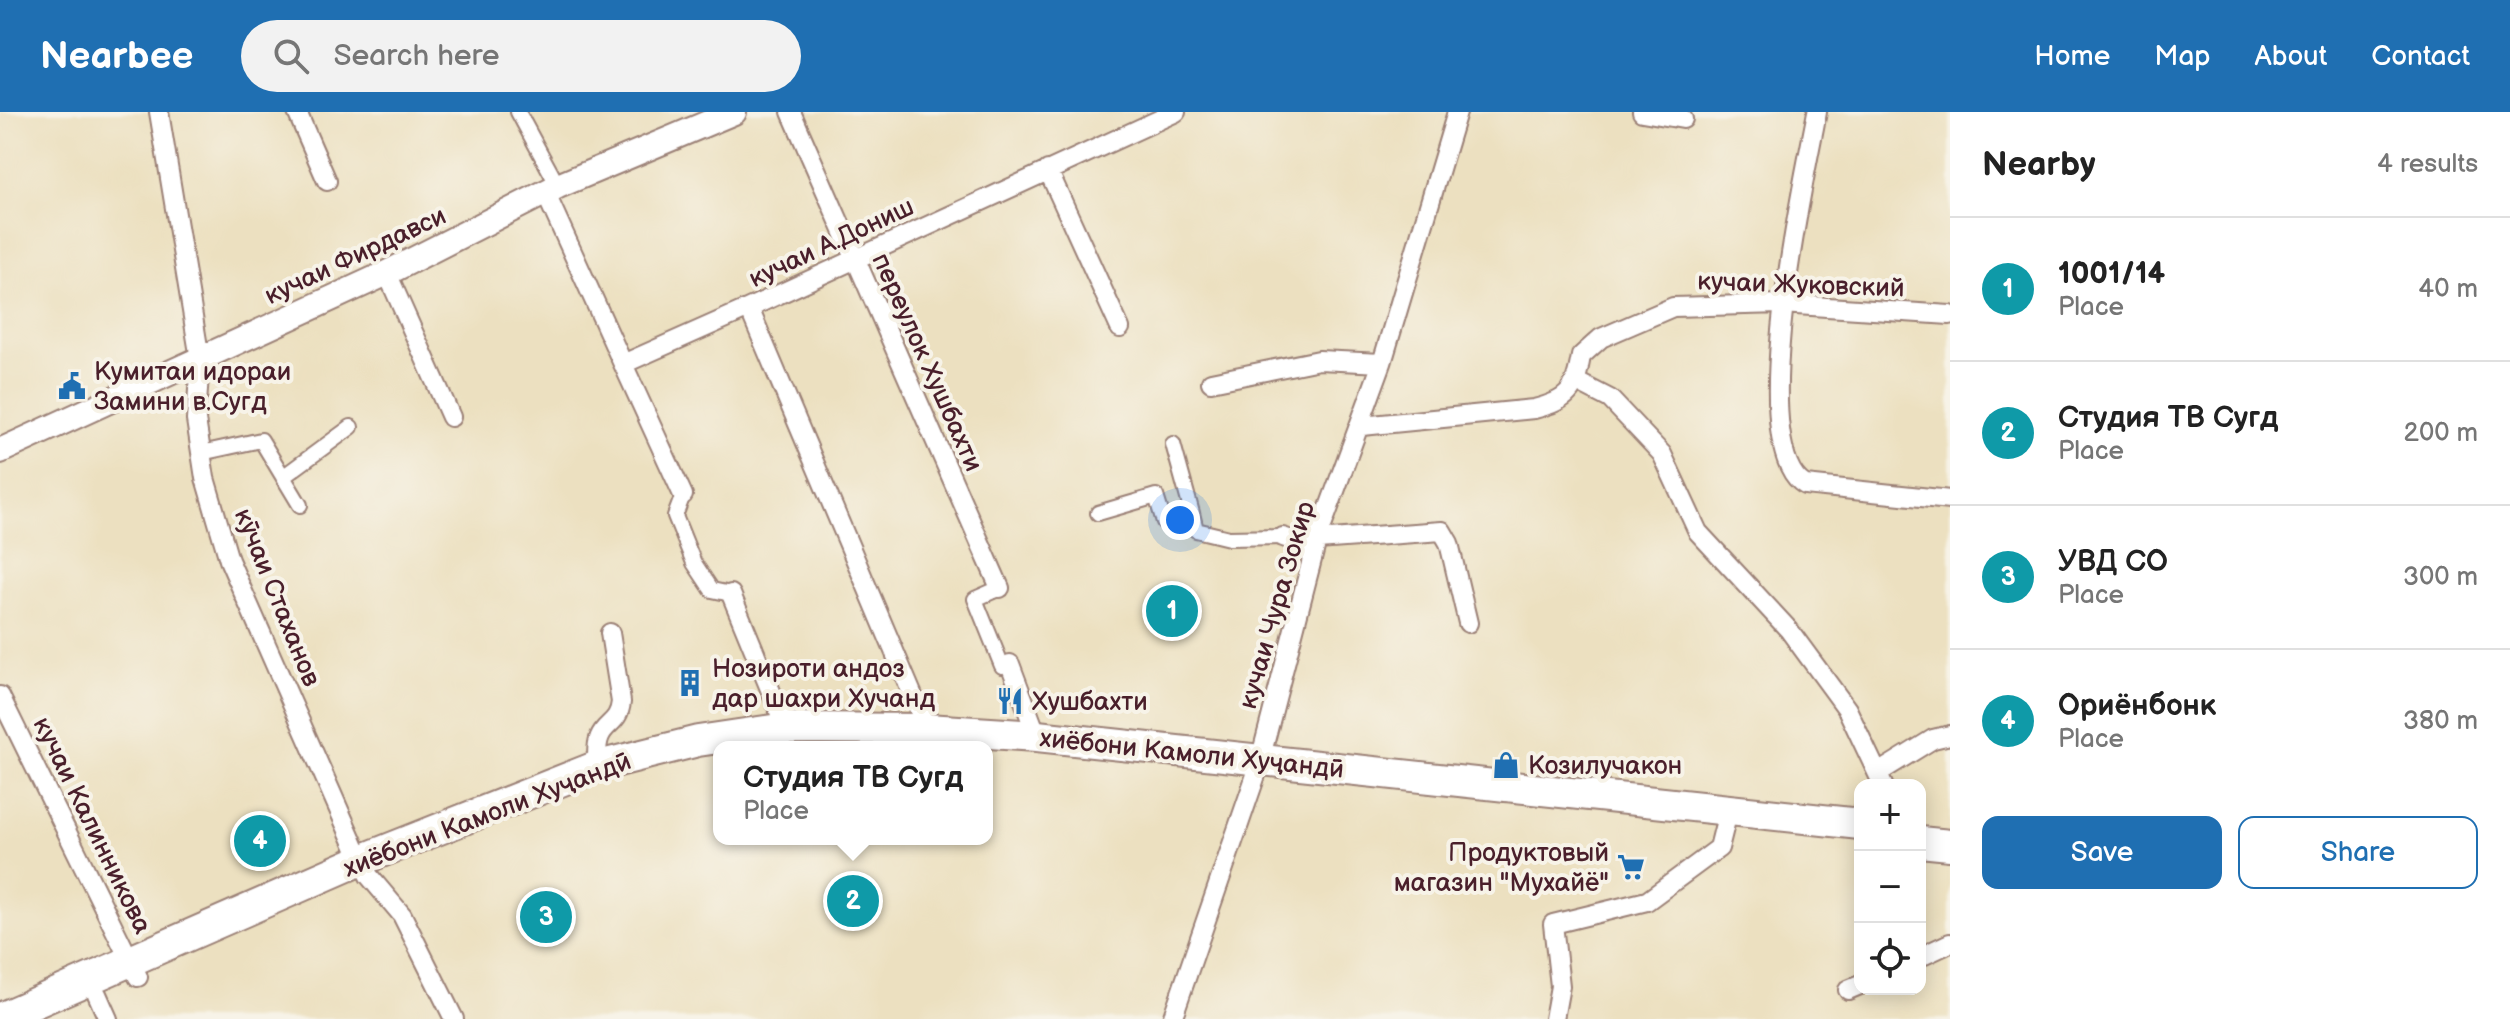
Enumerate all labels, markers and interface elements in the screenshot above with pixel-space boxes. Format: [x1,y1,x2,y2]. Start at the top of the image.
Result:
search box [241,20,801,92]
text: Nearbee [40,34,193,79]
icon: search [269,34,313,78]
text: Search here [333,38,500,74]
text: Home [2034,40,2110,73]
text: Map [2154,40,2211,73]
text: About [2255,40,2327,73]
text: Contact [2371,40,2470,73]
text: Nearby [1982,144,2096,185]
text: 4 results [2377,149,2478,180]
street label: кучаи А.Дониш [744,192,919,295]
street label: кучаи Фирдавси [260,201,451,312]
street label: переулок Хушбахти [865,249,989,477]
text: 1001/14 [2058,256,2165,292]
street label: кучаи Жуковский [1697,266,1905,305]
text: 1 [2003,274,2013,305]
text: 40 m [2418,274,2478,305]
text: Place [2058,292,2124,323]
place label: Кумитаи идораи Замини в.Сугд [94,357,291,418]
public building icon: Кумитаи идораи Замини в.Сугд [57,371,87,401]
text: Студия ТВ Сугд [2058,400,2278,436]
text: 2 [2000,418,2016,449]
text: 200 m [2404,418,2478,449]
text: Place [2058,436,2124,467]
street label: кучаи Чура Зокир [1233,498,1322,713]
your location [1160,500,1200,540]
street label: кӯчаи Стаханов [227,504,327,691]
text: УВД СО [2058,544,2168,580]
text: 3 [2000,562,2016,593]
text: 300 m [2403,562,2478,593]
text: Place [2058,580,2124,611]
pin: 1 [1146,581,1198,641]
place label: Нозироти андоз дар шахри Хучанд [712,654,935,715]
building icon: Нозироти андоз дар шахри Хучанд [675,668,705,698]
restaurant icon: Хушбахти [995,686,1025,716]
place label: Хушбахти [1032,687,1148,718]
text: Ориёнбонк [2058,688,2216,724]
text: 4 [2000,706,2016,737]
text: 380 m [2403,706,2478,737]
street label: кучаи Калинникова [26,712,158,939]
street label: хиёбони Камоли Хуҷандӣ [1038,723,1346,786]
text: Place [2058,724,2124,755]
popup [713,741,993,845]
street label: хиёбони Камоли Хуҷандӣ [339,746,636,885]
shop icon: Козилучакон [1491,750,1521,780]
place label: Козилучакон [1528,751,1682,782]
text: Студия ТВ Сугд [743,760,963,796]
map controls [1854,779,1926,995]
button: + [1854,779,1926,851]
text: Place [743,796,809,827]
pin: 4 [234,811,286,871]
button: Save [1982,816,2222,889]
button: Share [2238,816,2478,889]
place label: Продуктовый магазин "Мухайё" [1394,838,1609,899]
button: − [1854,851,1926,923]
supermarket icon: Продуктовый магазин "Мухайё" [1616,852,1646,882]
pin: 2 [827,871,879,931]
pin: 3 [520,887,572,947]
button: locate [1854,923,1926,995]

